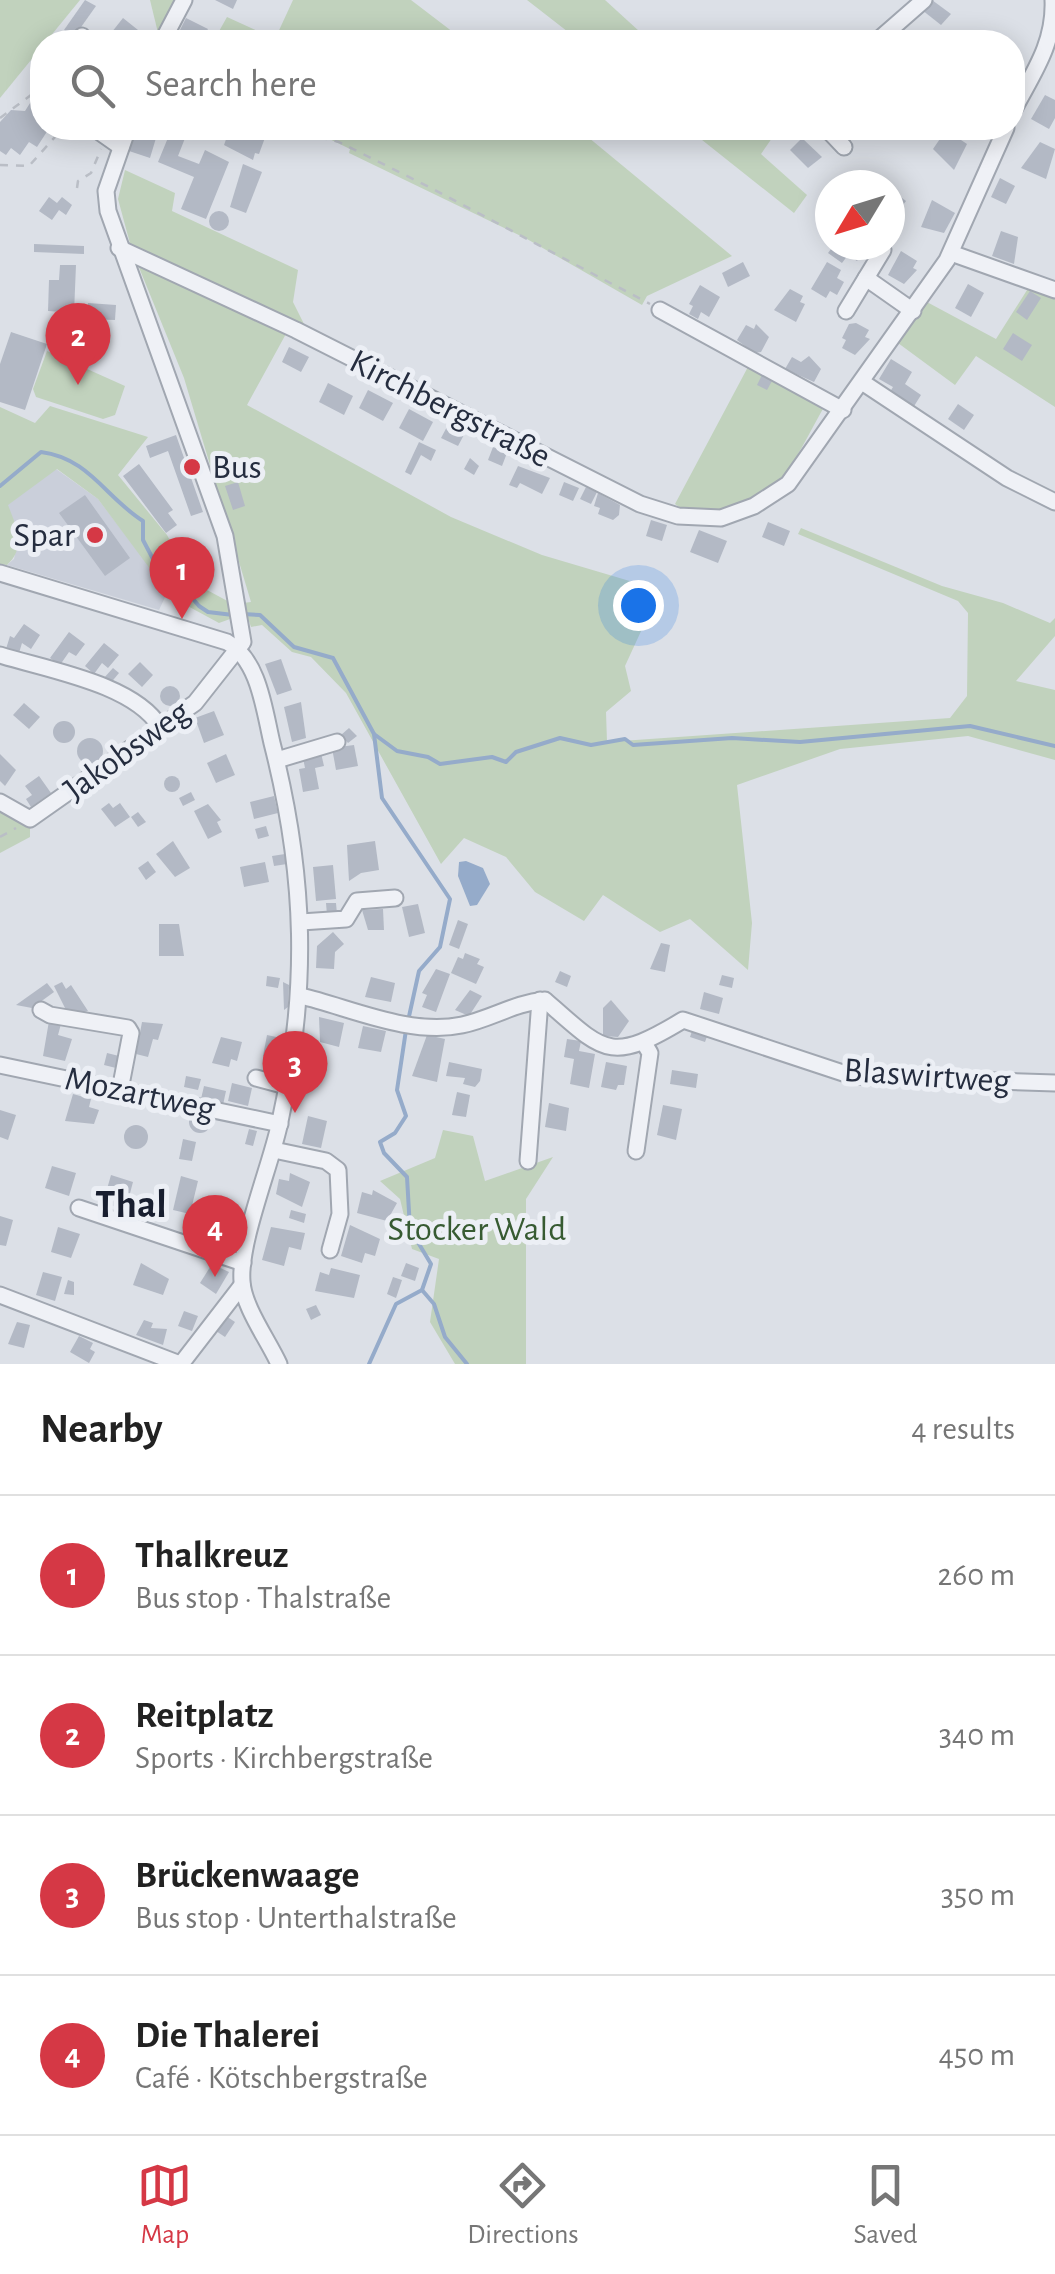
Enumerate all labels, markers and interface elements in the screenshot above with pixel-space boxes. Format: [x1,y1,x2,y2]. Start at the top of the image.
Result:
search box [30,30,1025,140]
icon: search [65,58,120,113]
text: Search here [145,66,317,104]
north arrow [815,170,905,260]
pin: 2 [46,302,110,385]
street label: Kirchbergstraße [344,344,556,474]
place label: Bus [212,450,262,485]
marker: Bus [181,456,203,478]
place label: Spar [14,518,76,553]
marker: Spar [84,524,106,546]
pin: 1 [150,536,214,619]
your location [613,580,664,631]
street label: Jakobsweg [58,694,196,808]
pin: 3 [262,1030,328,1113]
street label: Blaswirtweg [842,1053,1012,1099]
street label: Mozartweg [62,1061,218,1127]
district label: Thal [95,1185,167,1225]
pin: 4 [182,1194,248,1277]
park label: Stocker Wald [388,1212,566,1247]
text: Nearby [40,1408,163,1450]
text: 4 results [911,1413,1015,1445]
text: Thalkreuz [135,1537,289,1575]
text: 1 [67,1559,78,1591]
text: 260 m [938,1559,1015,1591]
text: Bus stop · Thalstraße [135,1582,391,1614]
text: Reitplatz [135,1697,274,1735]
text: 2 [65,1719,80,1751]
text: 340 m [939,1719,1015,1751]
text: Sports · Kirchbergstraße [135,1742,433,1774]
text: Brückenwaage [135,1857,360,1895]
text: 3 [66,1879,79,1911]
text: 350 m [941,1879,1015,1911]
text: Bus stop · Unterthalstraße [135,1902,457,1934]
text: Die Thalerei [135,2017,320,2055]
text: 4 [64,2039,81,2071]
text: 450 m [938,2039,1015,2071]
text: Café · Kötschbergstraße [135,2062,428,2094]
tab: Map [137,2158,192,2252]
tab: Directions [467,2158,579,2252]
tab: Saved [854,2158,918,2252]

